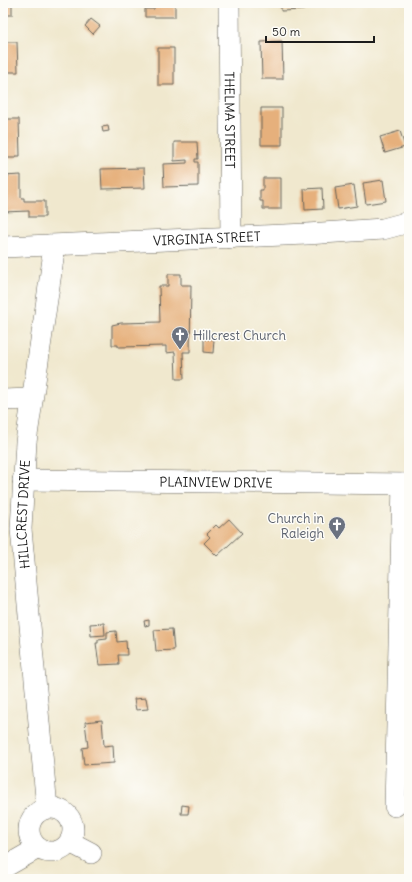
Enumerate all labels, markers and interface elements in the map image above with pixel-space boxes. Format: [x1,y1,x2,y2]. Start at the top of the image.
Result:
scale bar [266,18,374,44]
text: 50 m [272,24,301,39]
street label: THELMA STREET [221,71,238,169]
street label: VIRGINIA STREET [153,228,261,250]
church icon: Hillcrest Church [170,325,190,350]
place label: Hillcrest Church [193,327,286,344]
street label: HILLCREST DRIVE [13,459,34,569]
street label: PLAINVIEW DRIVE [159,473,273,492]
place label: Church in Raleigh [268,510,324,542]
church icon: Church in Raleigh [327,515,347,540]

